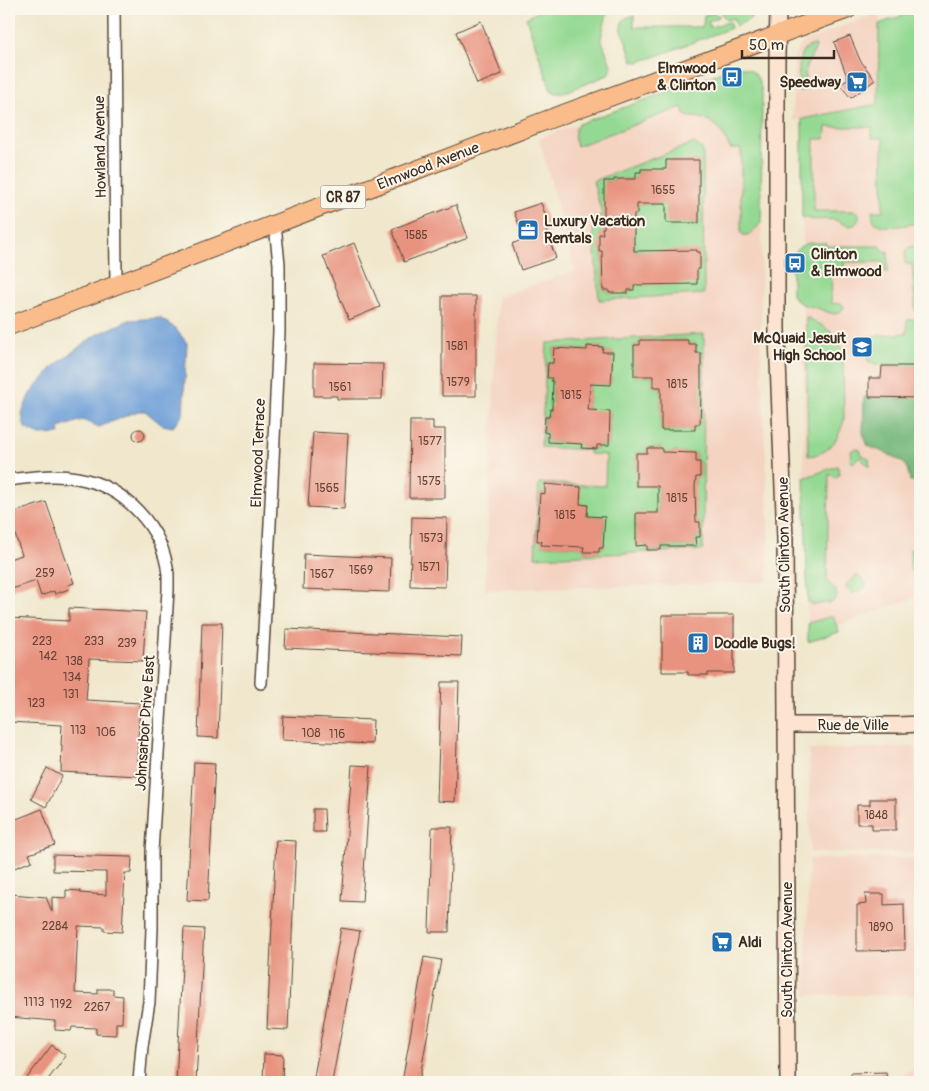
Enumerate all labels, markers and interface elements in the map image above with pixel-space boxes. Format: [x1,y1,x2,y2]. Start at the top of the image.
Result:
scale bar [742,28,834,60]
text: 50 m [749,36,784,55]
place label: Elmwood & Clinton [657,59,716,95]
bus stop icon: Elmwood & Clinton [720,65,744,89]
supermarket icon: Speedway [845,70,869,94]
place label: Speedway [780,73,842,92]
street label: Howland Avenue [90,95,111,199]
street label: Elmwood Avenue [375,138,482,195]
house number: 1655 [651,183,675,198]
road number: CR 87 [320,186,366,208]
place label: Luxury Vacation Rentals [544,212,646,248]
office icon: Luxury Vacation Rentals [516,218,540,242]
house number: 1585 [404,228,428,243]
place label: Clinton & Elmwood [811,245,882,281]
bus stop icon: Clinton & Elmwood [783,251,807,275]
place label: McQuaid Jesuit High School [753,329,847,365]
school or university icon: McQuaid Jesuit High School [850,335,874,359]
house number: 1581 [446,339,468,354]
house number: 1579 [446,375,470,390]
house number: 1815 [666,377,688,392]
house number: 1561 [329,380,351,395]
house number: 1815 [560,388,582,403]
street label: Elmwood Terrace [247,398,270,508]
house number: 1577 [418,434,443,449]
house number: 1575 [417,474,441,489]
street label: South Clinton Avenue [774,476,795,613]
house number: 1565 [315,481,339,496]
house number: 1815 [666,491,688,506]
house number: 1815 [554,508,576,523]
house number: 1573 [419,531,443,546]
house number: 1571 [418,560,440,575]
house number: 1569 [349,563,373,578]
house number: 259 [35,566,55,581]
house number: 1567 [310,567,335,582]
building icon: Doodle Bugs! [686,631,710,655]
house number: 223 [32,634,52,649]
house number: 233 [84,634,104,649]
place label: Doodle Bugs! [714,634,796,653]
house number: 239 [117,636,137,651]
house number: 142 [39,649,57,664]
street label: Johnsarbor Drive East [131,653,160,792]
house number: 138 [65,654,83,669]
house number: 134 [63,670,81,685]
house number: 131 [63,687,79,702]
house number: 123 [27,696,45,711]
street label: Rue de Ville [817,716,889,735]
house number: 113 [70,723,86,738]
house number: 106 [96,725,116,740]
house number: 108 [302,726,320,741]
house number: 116 [329,727,345,742]
house number: 1848 [864,808,888,823]
street label: South Clinton Avenue [778,881,797,1018]
house number: 2284 [42,919,68,934]
house number: 1890 [868,920,894,935]
supermarket icon: Aldi [710,930,734,954]
place label: Aldi [738,933,762,952]
house number: 1113 [24,995,45,1010]
house number: 1192 [50,997,72,1012]
house number: 2267 [84,1000,111,1015]

